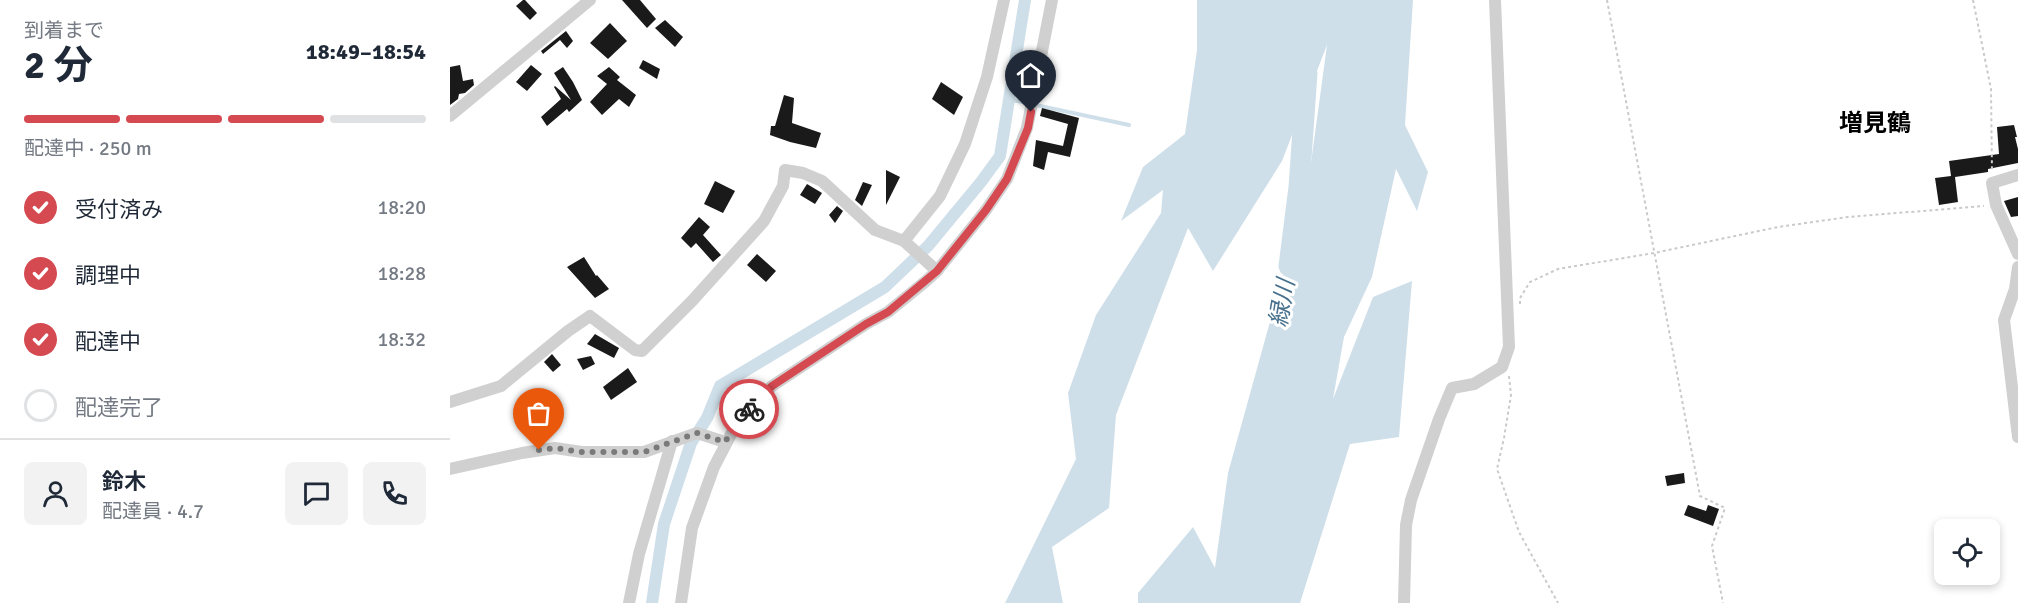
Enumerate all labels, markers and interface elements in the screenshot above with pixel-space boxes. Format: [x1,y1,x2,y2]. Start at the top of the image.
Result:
text: 到着まで [24,18,104,43]
text: 18:49–18:54 [306,38,426,65]
text: 2 分 [24,41,93,89]
pin [1005,50,1056,112]
icon: home [1014,59,1047,92]
district label: 増見鶴 [1839,108,1911,138]
text: 配達中 · 250 m [24,136,152,161]
icon: check [24,191,57,224]
text: 18:20 [377,195,426,220]
text: 受付済み [75,196,163,223]
icon: check [24,257,57,290]
text: 18:28 [377,261,426,286]
text: 調理中 [75,262,141,289]
water label: 緑川 [1263,274,1301,329]
icon: check [24,323,57,356]
text: 18:32 [377,327,426,352]
text: 配達中 [75,328,141,355]
courier [719,379,779,439]
pin [513,388,564,450]
icon: bike [733,393,766,426]
text: 配達完了 [75,394,163,421]
icon: bag [522,397,555,430]
button: person [24,462,87,525]
button: chat [285,462,348,525]
button: phone [363,462,426,525]
text: 鈴木 [102,468,146,495]
text: 配達員 · 4.7 [102,499,204,524]
map controls [1934,519,2000,585]
button: locate [1934,519,2000,585]

